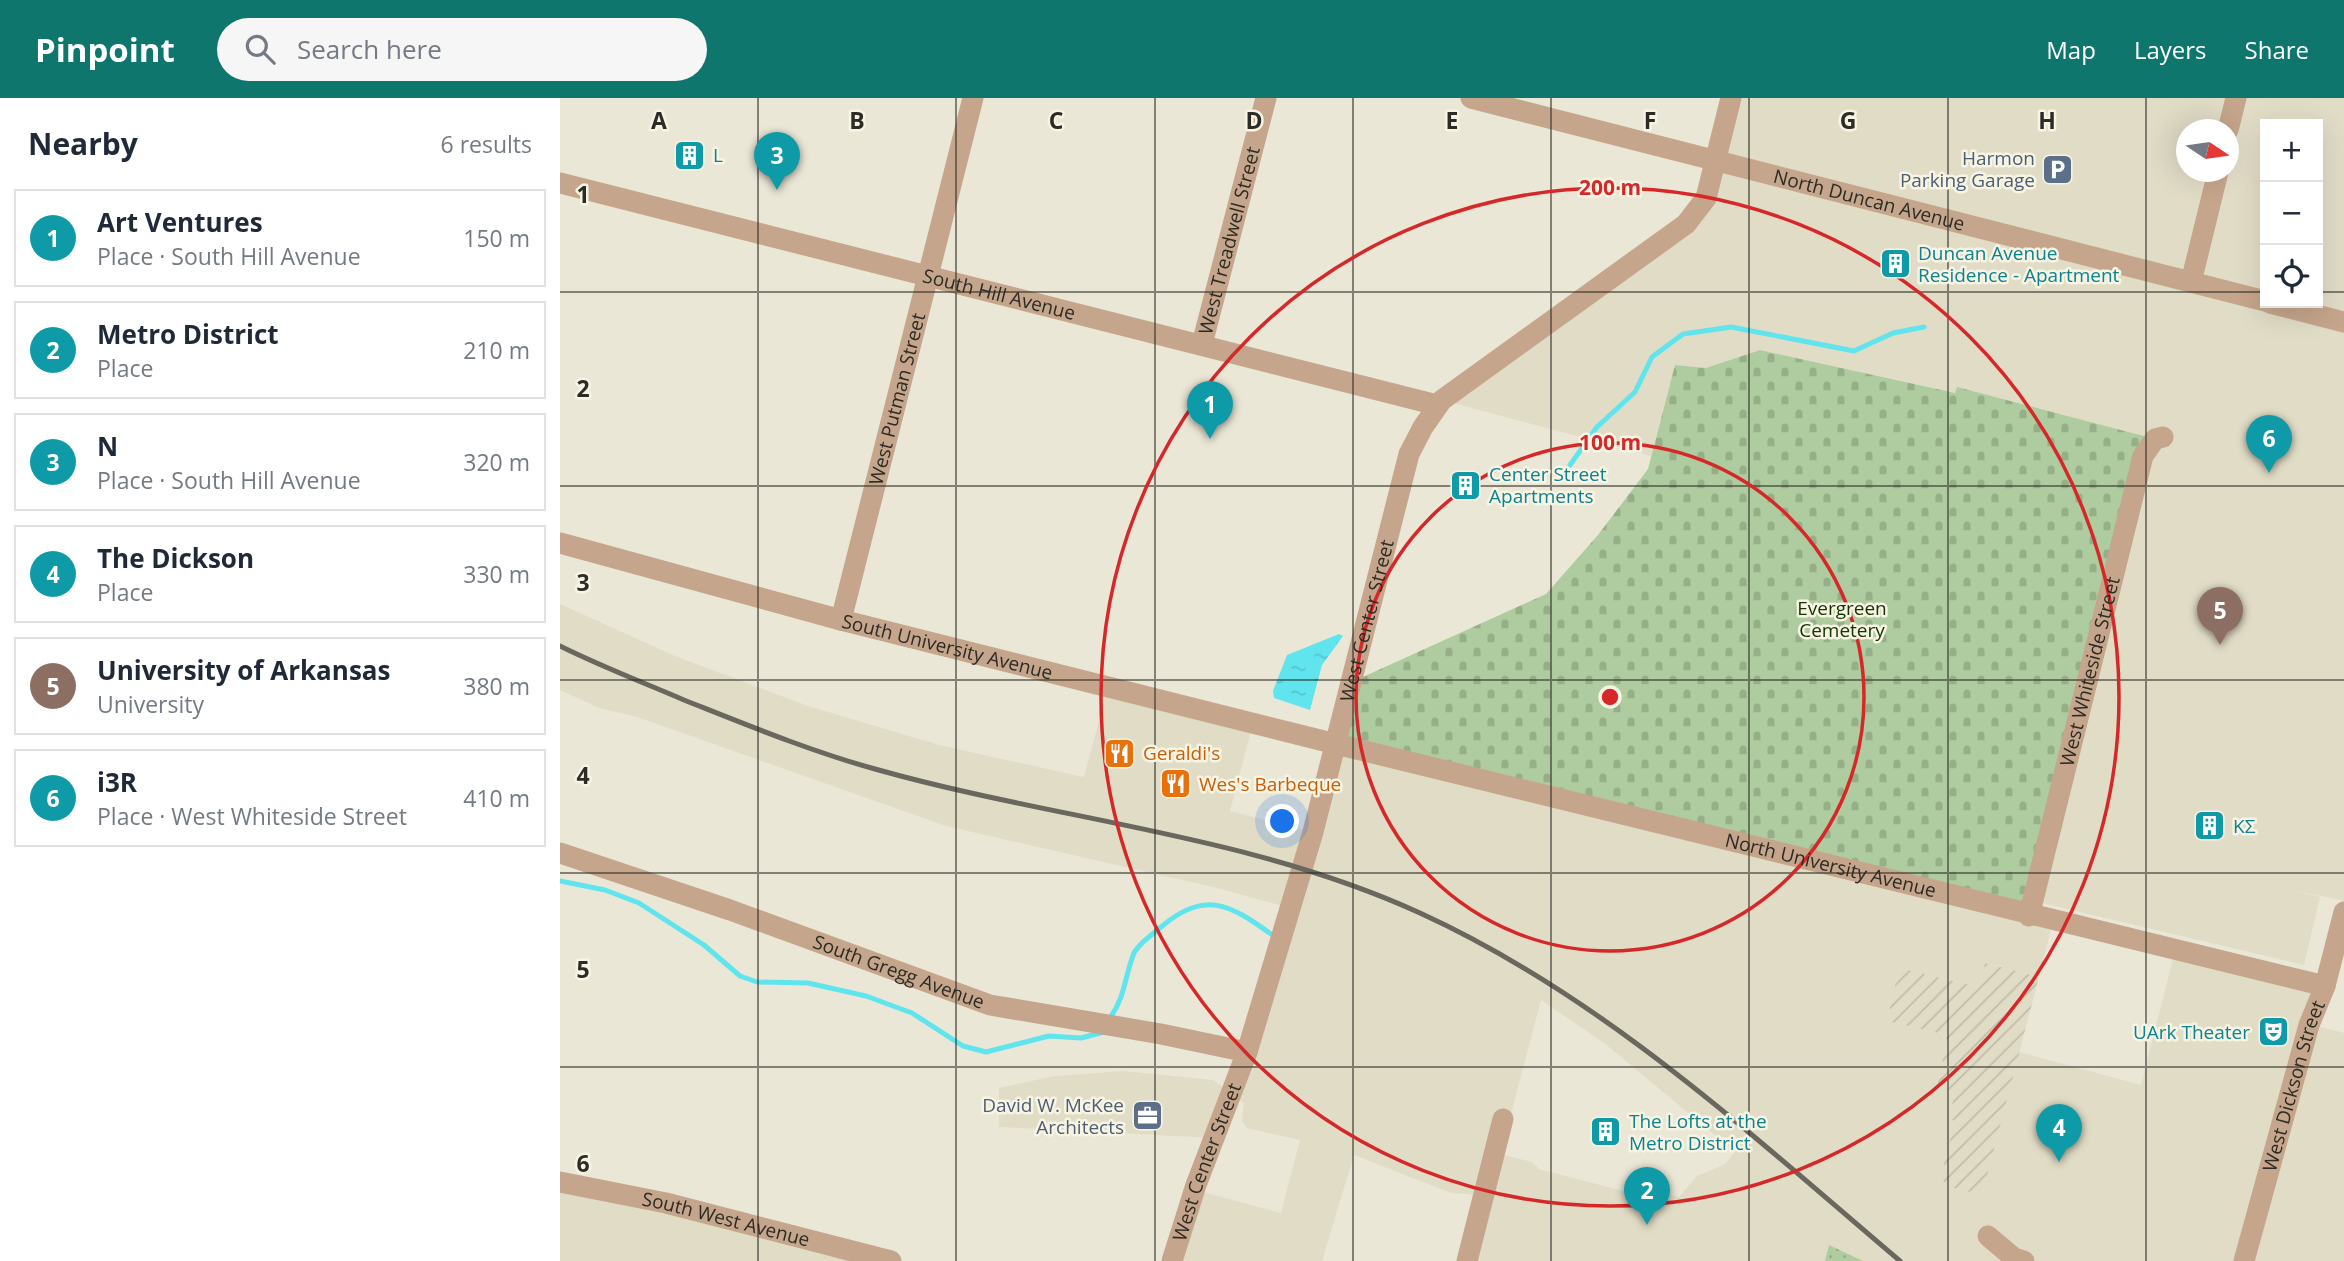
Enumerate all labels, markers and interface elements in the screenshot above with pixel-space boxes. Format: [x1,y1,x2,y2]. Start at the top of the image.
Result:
search box [217,18,707,81]
text: Pinpoint [35,27,175,72]
icon: search [241,30,279,68]
text: Search here [297,31,442,67]
text: Map [2046,33,2096,66]
text: Layers [2134,33,2207,66]
text: Share [2245,33,2309,66]
text: A [651,104,667,136]
text: B [849,104,865,136]
text: C [1049,104,1063,136]
text: D [1245,104,1263,136]
text: E [1446,104,1458,136]
text: F [1644,104,1656,136]
text: G [1840,104,1856,136]
text: H [2038,104,2056,136]
north arrow [2176,119,2239,182]
map controls [2260,119,2323,308]
button: + [2260,119,2323,182]
text: Nearby [28,123,138,164]
text: 6 results [441,128,532,160]
pin: 3 [754,132,800,190]
building icon: L [673,138,707,172]
place label: L [713,142,723,168]
street label: West Treadwell Street [1192,144,1266,337]
place label: Harmon Parking Garage [1900,145,2035,193]
parking icon: Harmon Parking Garage [2041,152,2075,186]
street label: North Duncan Avenue [1771,163,1968,237]
text: 200 m [1579,173,1641,201]
text: 1 [576,178,590,210]
button: − [2260,182,2323,245]
text: Art Ventures [97,204,263,240]
text: 1 [46,222,60,254]
text: 150 m [463,222,530,254]
text: Place · South Hill Avenue [97,240,361,272]
place label: Duncan Avenue Residence - Apartment [1918,240,2120,288]
button: locate [2260,245,2323,308]
building icon: Duncan Avenue Residence - Apartment [1878,247,1912,281]
street label: South Hill Avenue [920,262,1078,326]
street label: West Putman Street [863,310,931,488]
text: Metro District [97,316,279,352]
text: 2 [46,334,60,366]
text: 210 m [463,334,530,366]
text: Place [97,352,153,384]
text: 2 [576,372,590,404]
pin: 1 [1187,381,1233,439]
pin: 6 [2246,415,2292,473]
text: N [97,428,118,464]
text: 100 m [1579,428,1641,456]
text: 3 [46,446,60,478]
text: 320 m [463,446,530,478]
place label: Center Street Apartments [1489,461,1607,509]
text: Place · South Hill Avenue [97,464,361,496]
building icon: Center Street Apartments [1449,468,1483,502]
street label: West Center Street [1334,536,1400,704]
text: The Dickson [97,540,254,576]
text: 4 [46,558,60,590]
text: 330 m [463,558,530,590]
text: 3 [576,566,590,598]
street label: West Whiteside Street [2054,574,2126,769]
text: Place [97,576,153,608]
pin: 5 [2197,587,2243,645]
park label: Evergreen Cemetery [1797,595,1887,643]
street label: South University Avenue [839,608,1055,686]
text: University of Arkansas [97,652,390,688]
text: 5 [46,670,60,702]
text: 380 m [463,670,530,702]
centre of rings [1598,685,1622,709]
text: University [97,688,204,720]
restaurant icon: Geraldi's [1103,736,1137,770]
place label: Geraldi's [1143,740,1220,766]
text: 4 [576,759,590,791]
text: i3R [97,764,137,800]
restaurant icon: Wes's Barbeque [1159,767,1193,801]
place label: Wes's Barbeque [1199,771,1341,797]
text: 6 [46,782,60,814]
text: 410 m [463,782,530,814]
text: Place · West Whiteside Street [97,800,407,832]
your location [1265,804,1299,838]
building icon: ΚΣ [2193,809,2227,843]
place label: ΚΣ [2233,813,2256,839]
street label: North University Avenue [1723,827,1939,903]
street label: South Gregg Avenue [809,928,988,1015]
text: 5 [576,953,590,985]
street label: West Dickson Street [2256,996,2331,1174]
theatre icon: UArk Theater [2256,1015,2290,1049]
place label: UArk Theater [2133,1019,2250,1045]
street label: West Center Street [1166,1079,1247,1244]
place label: David W. McKee Architects [982,1092,1124,1140]
office icon: David W. McKee Architects [1130,1099,1164,1133]
pin: 4 [2036,1104,2082,1162]
place label: The Lofts at the Metro District [1629,1108,1767,1156]
building icon: The Lofts at the Metro District [1589,1115,1623,1149]
text: 6 [576,1147,590,1179]
pin: 2 [1624,1167,1670,1225]
street label: South West Avenue [640,1186,813,1253]

